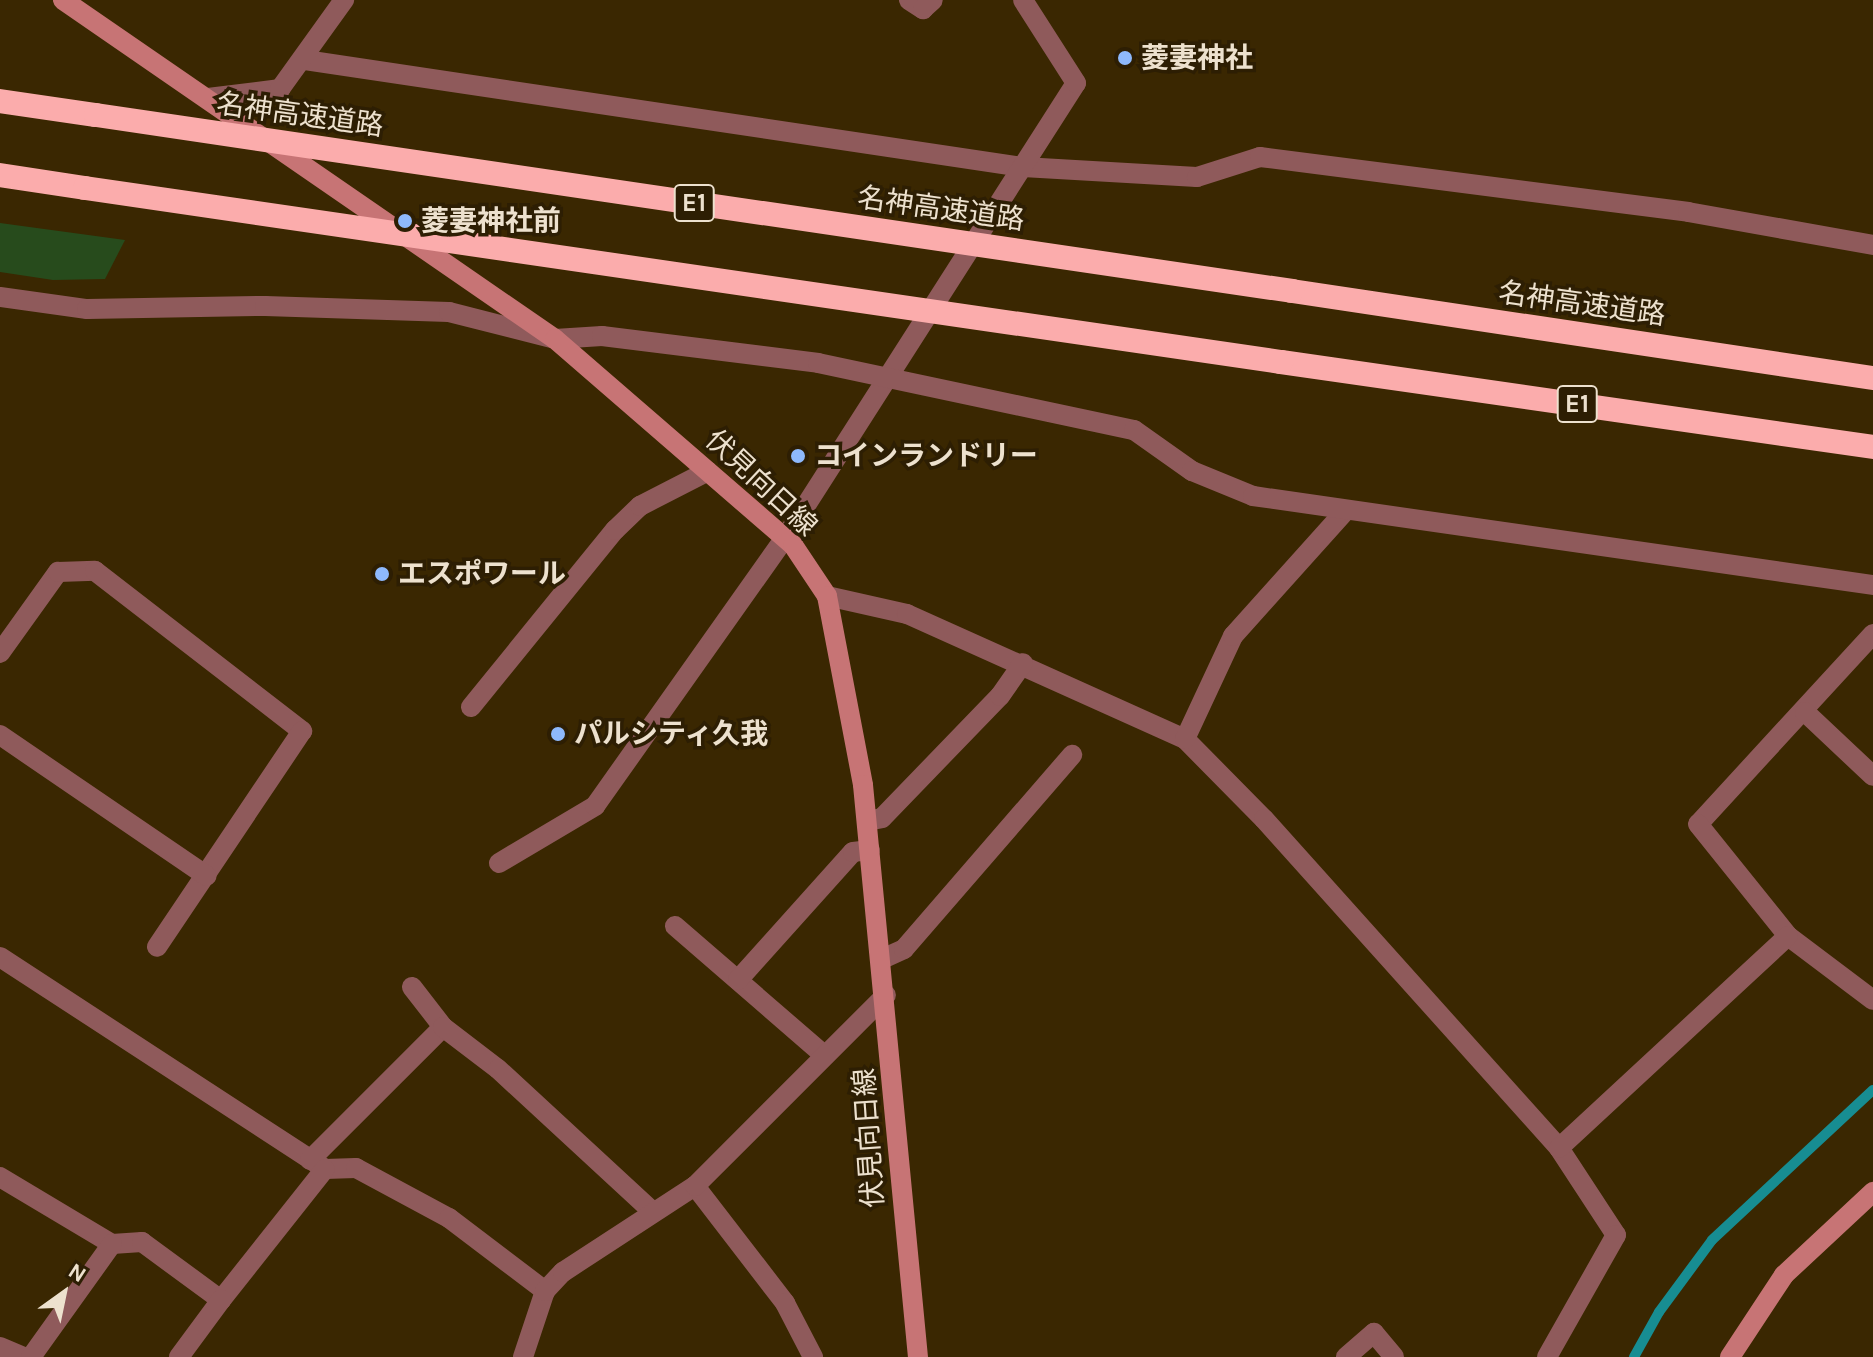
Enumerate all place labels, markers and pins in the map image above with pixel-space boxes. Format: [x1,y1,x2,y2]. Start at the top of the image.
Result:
place label: 菱妻神社 [1141,41,1253,75]
marker: 菱妻神社 [1116,49,1134,67]
place label: 菱妻神社前 [421,204,561,238]
marker: 菱妻神社前 [396,212,414,230]
place label: コインランドリー [814,439,1038,473]
marker: コインランドリー [789,447,807,465]
place label: エスポワール [398,557,566,591]
marker: エスポワール [373,565,391,583]
place label: パルシティ久我 [574,717,770,751]
marker: パルシティ久我 [549,725,567,743]

